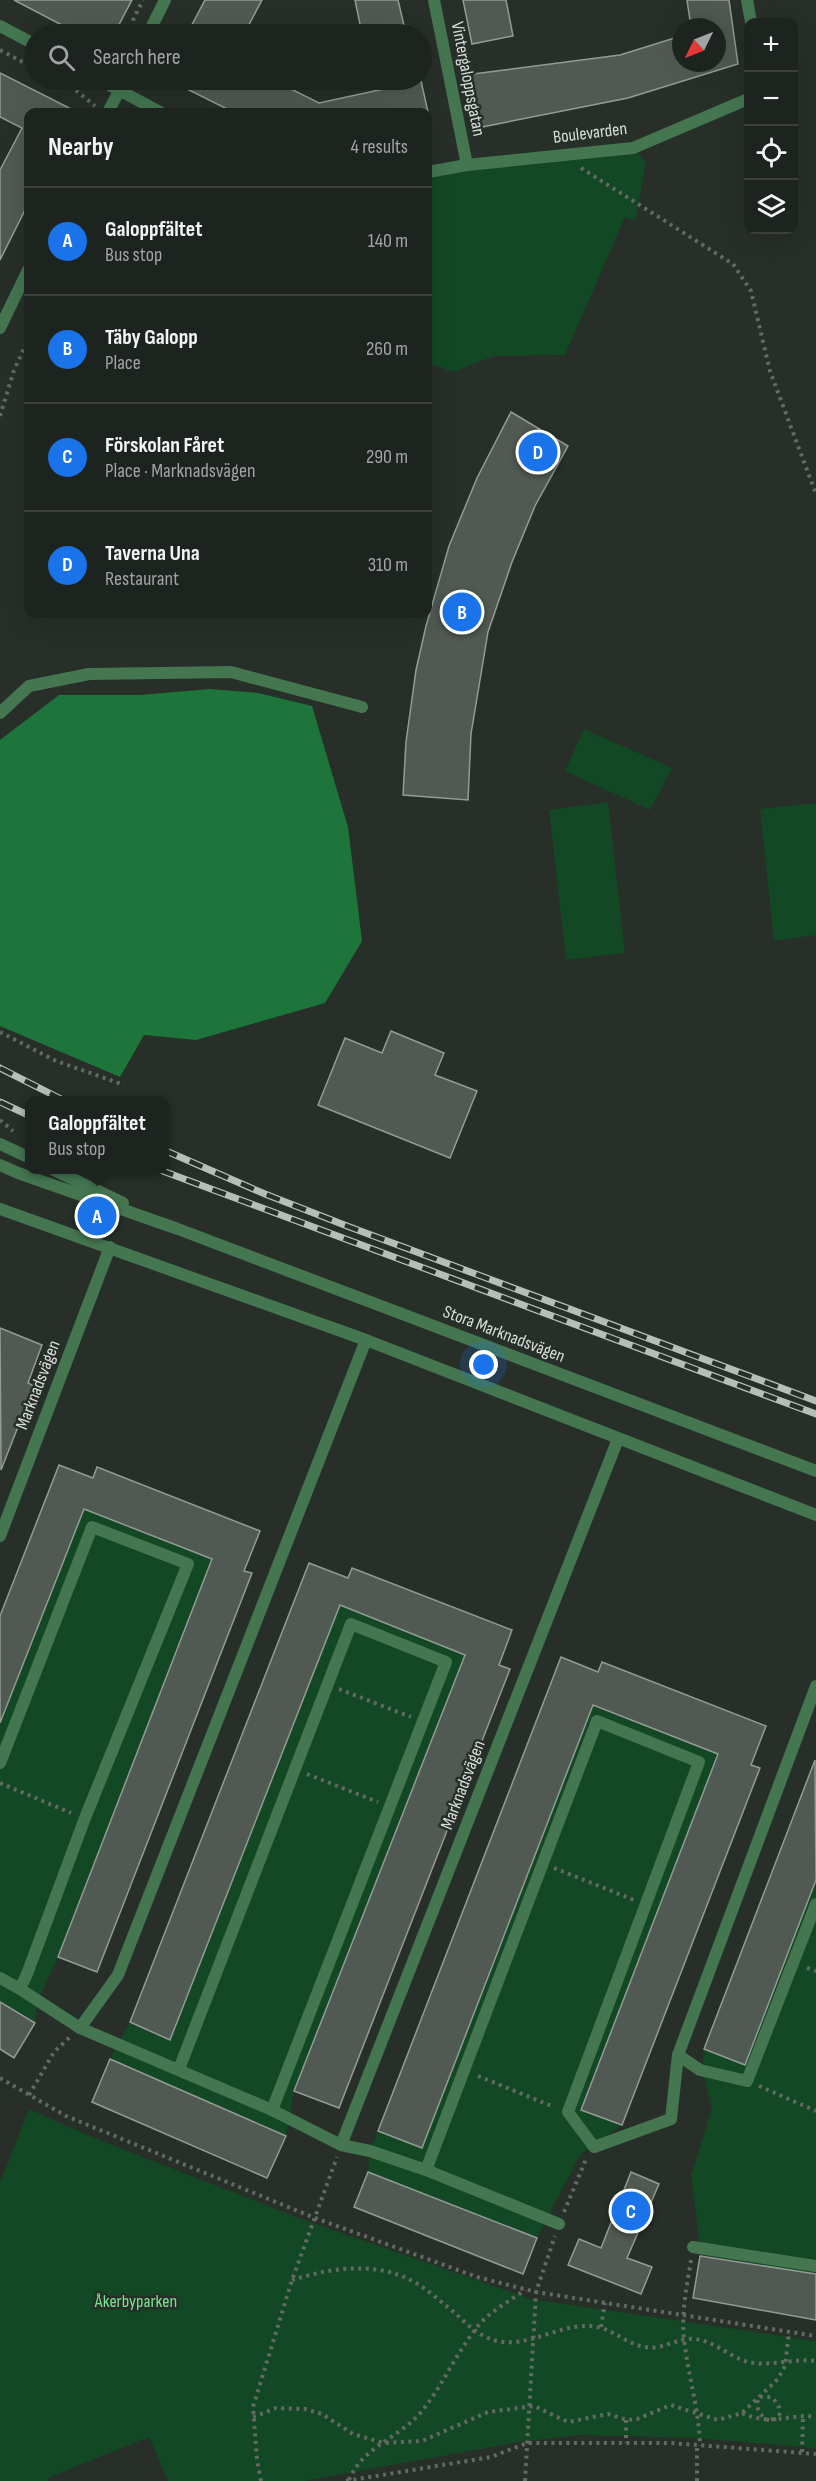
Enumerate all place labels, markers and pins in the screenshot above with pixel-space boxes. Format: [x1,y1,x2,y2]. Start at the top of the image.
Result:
pin: D [518,430,558,474]
pin: B [442,590,482,634]
pin: A [78,1194,116,1238]
pin: C [612,2188,650,2234]

